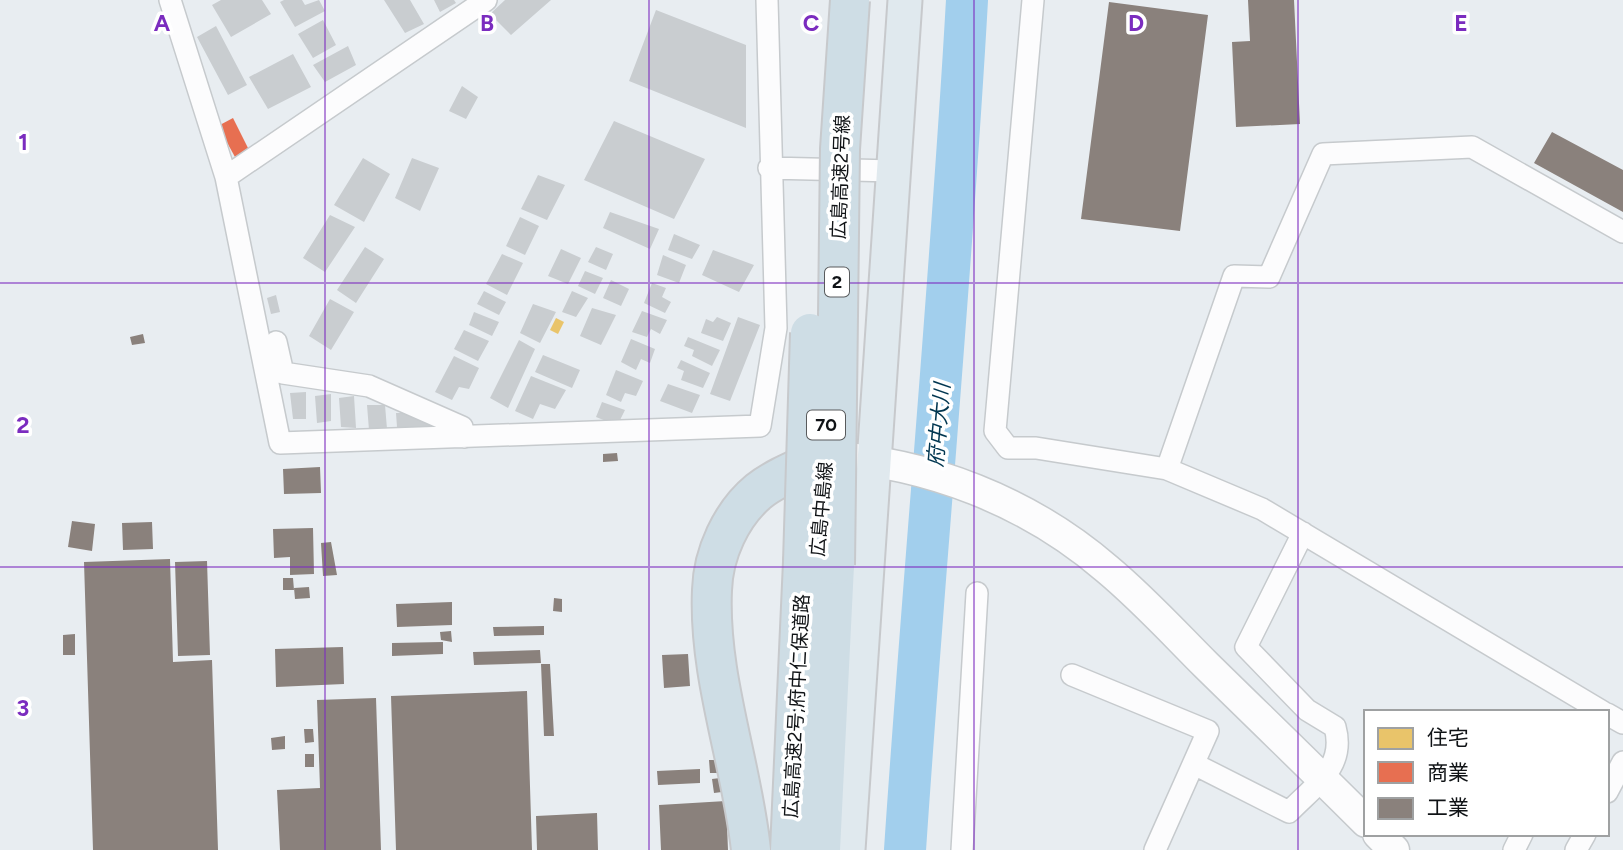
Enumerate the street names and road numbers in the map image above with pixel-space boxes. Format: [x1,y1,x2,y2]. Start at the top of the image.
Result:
street label: 広島高速2号線 [827,114,854,240]
road number: 2 [825,268,849,296]
road number: 70 [807,410,845,440]
street label: 広島中島線 [806,461,837,557]
street label: 広島高速2号;府中仁保道路 [779,593,814,819]

